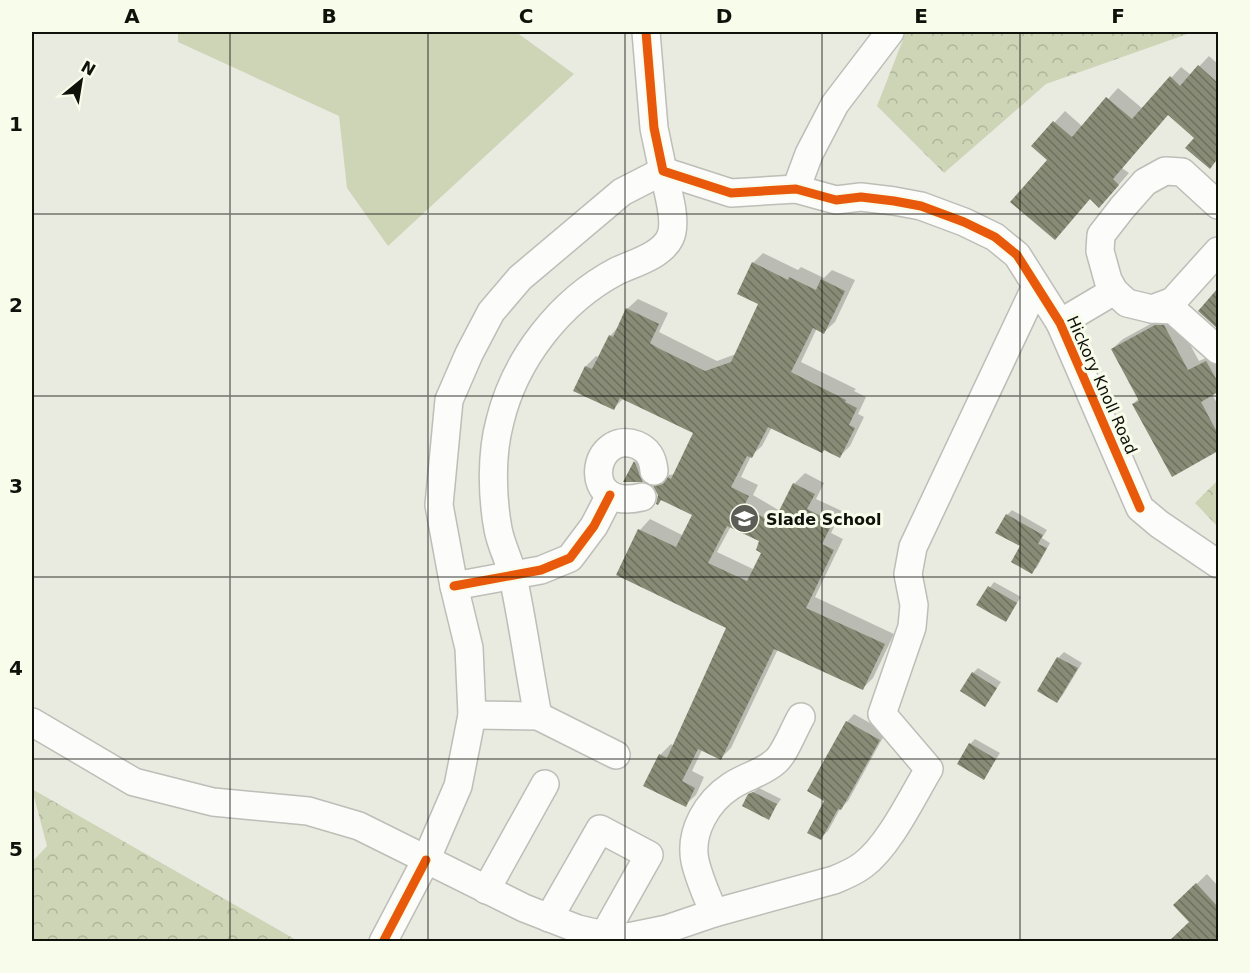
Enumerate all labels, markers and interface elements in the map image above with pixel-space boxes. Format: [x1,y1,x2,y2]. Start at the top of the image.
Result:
text: A [124,4,140,28]
text: B [321,4,337,28]
text: C [519,4,533,28]
text: D [716,4,732,28]
text: E [914,4,928,28]
text: F [1111,4,1125,28]
north arrow [51,51,111,111]
text: N [78,57,99,80]
text: 1 [9,112,23,136]
text: 2 [9,293,23,317]
street label: Hickory Knoll Road [1063,313,1141,457]
text: 3 [9,474,23,498]
school or university icon: Slade School [729,503,761,535]
place label: Slade School [766,510,882,529]
text: 4 [9,656,23,680]
text: 5 [9,837,23,861]

